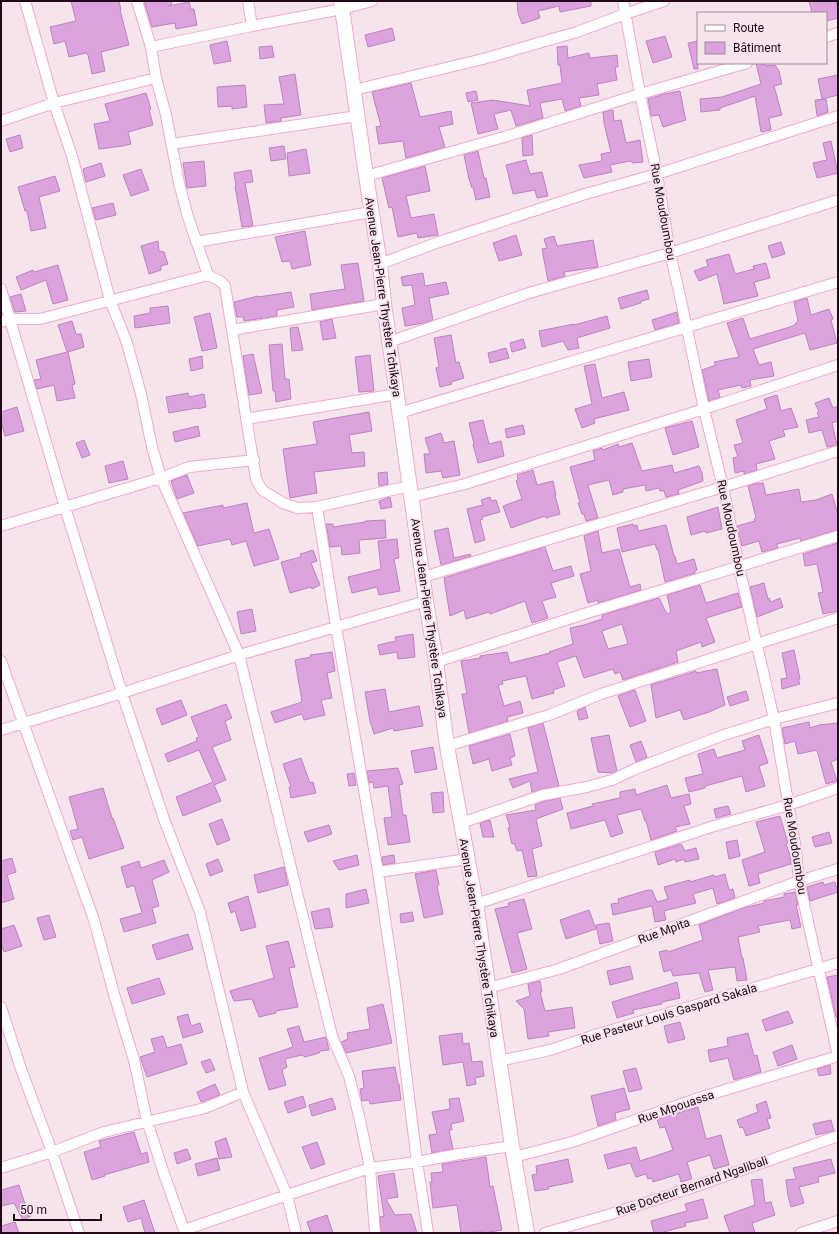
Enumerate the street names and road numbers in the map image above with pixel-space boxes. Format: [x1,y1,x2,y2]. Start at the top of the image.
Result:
street label: Rue Moudoumbou [648,162,678,262]
street label: Avenue Jean-Pierre Thystère Tchikaya [362,196,404,398]
street label: Rue Moudoumbou [714,479,748,577]
street label: Avenue Jean-Pierre Thystère Tchikaya [408,517,450,719]
street label: Rue Moudoumbou [780,796,810,896]
street label: Avenue Jean-Pierre Thystère Tchikaya [456,837,502,1039]
street label: Rue Mpita [636,915,692,947]
street label: Rue Pasteur Louis Gaspard Sakala [579,981,759,1047]
street label: Rue Mpouassa [636,1087,716,1127]
street label: Rue Docteur Bernard Ngalibali [614,1153,770,1219]

